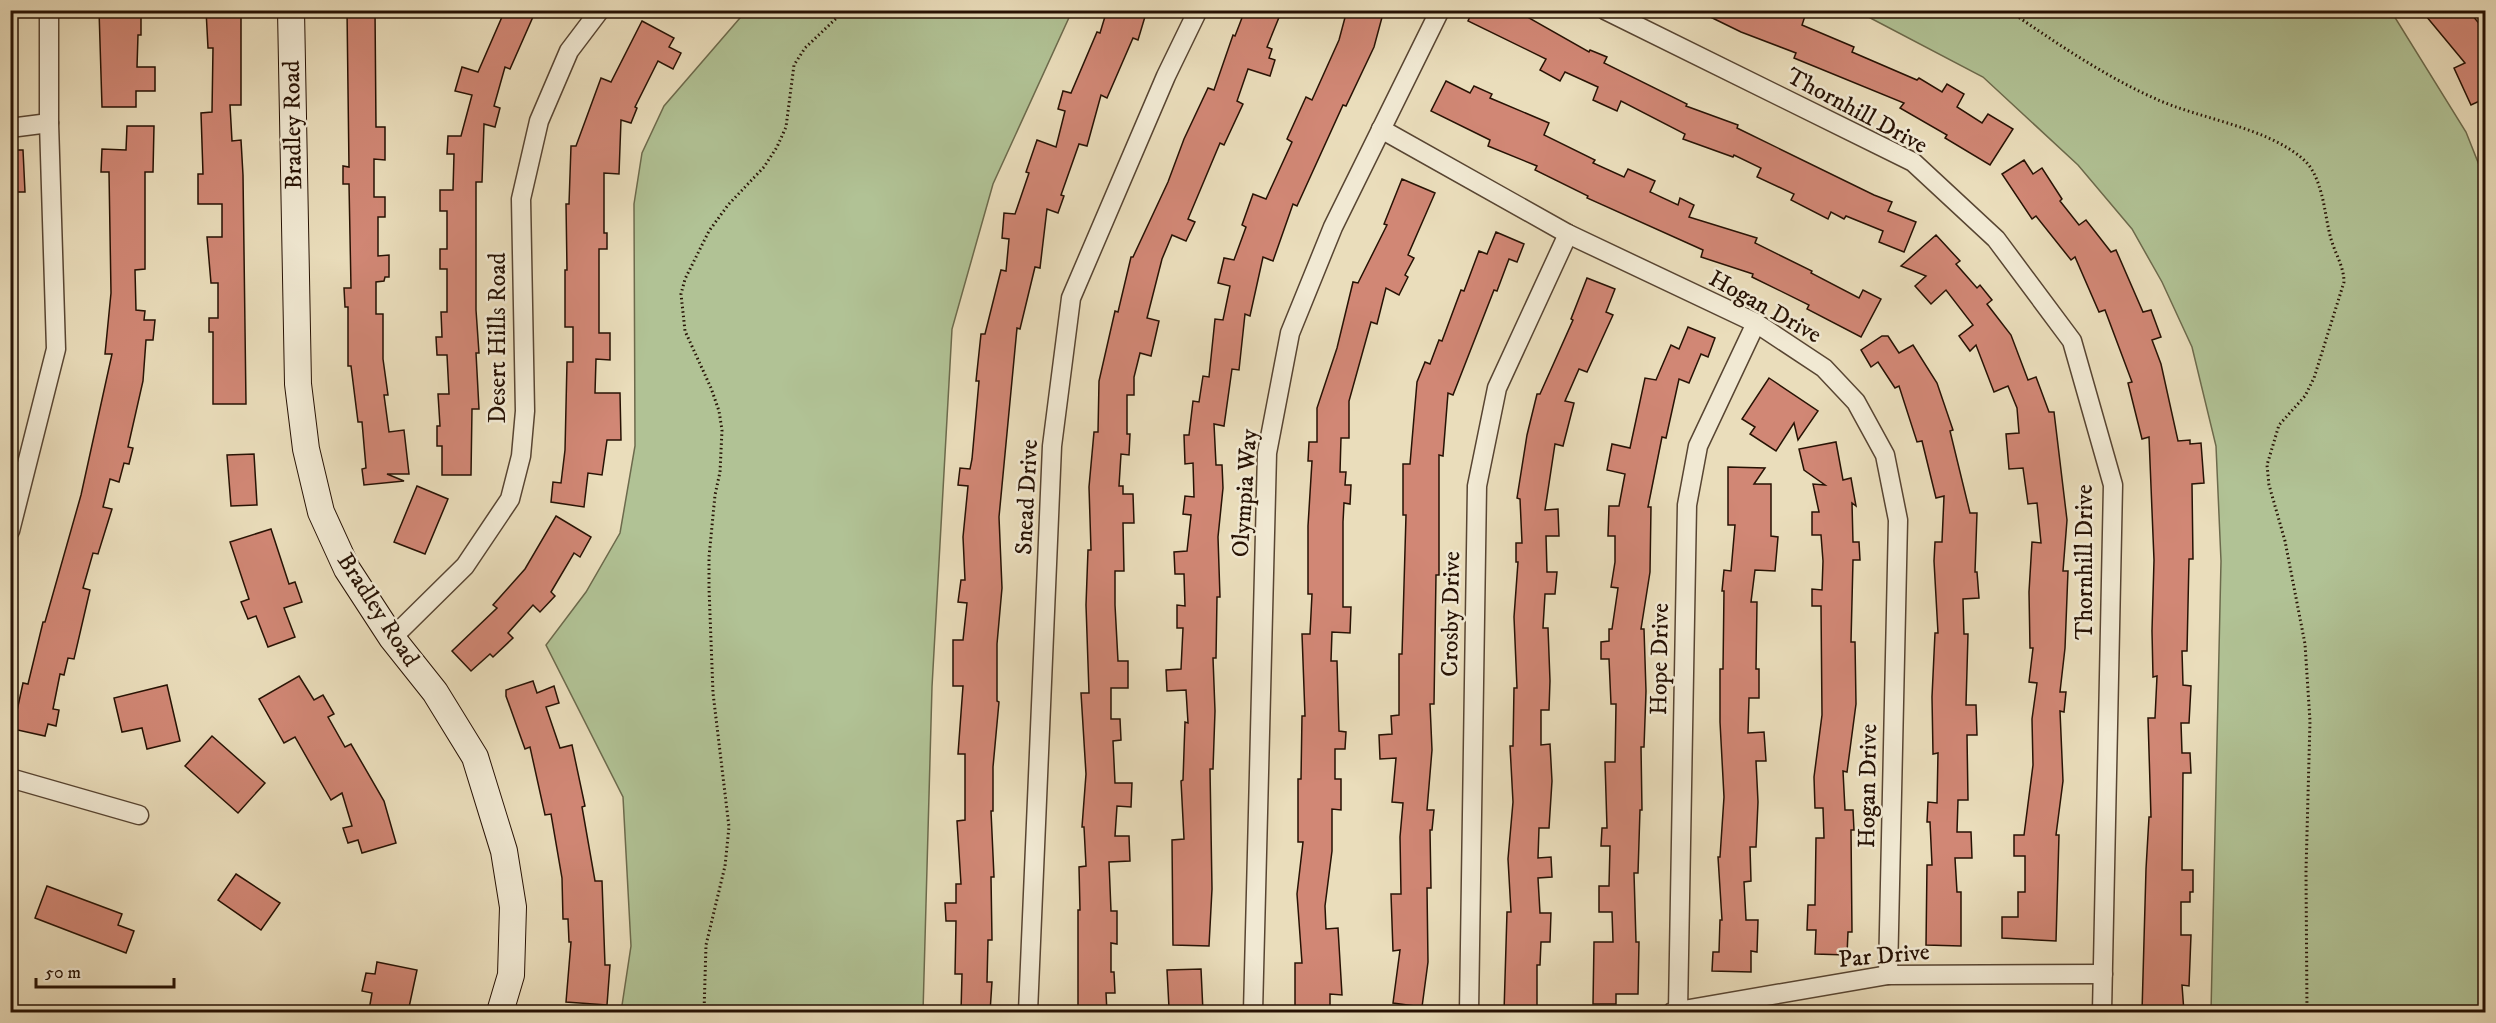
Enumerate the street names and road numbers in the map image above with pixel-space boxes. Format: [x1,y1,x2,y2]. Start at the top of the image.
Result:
street label: Bradley Road [277,60,309,190]
street label: Thornhill Drive [1781,61,1933,161]
street label: Desert Hills Road [483,252,513,424]
street label: Hogan Drive [1703,264,1827,350]
street label: Olympia Way [1226,427,1264,558]
street label: Snead Drive [1009,438,1045,556]
street label: Thornhill Drive [2070,484,2100,640]
street label: Bradley Road [330,548,426,672]
street label: Crosby Drive [1435,551,1467,677]
street label: Hope Drive [1644,603,1676,715]
street label: Hogan Drive [1852,723,1884,848]
street label: Par Drive [1837,937,1931,975]

